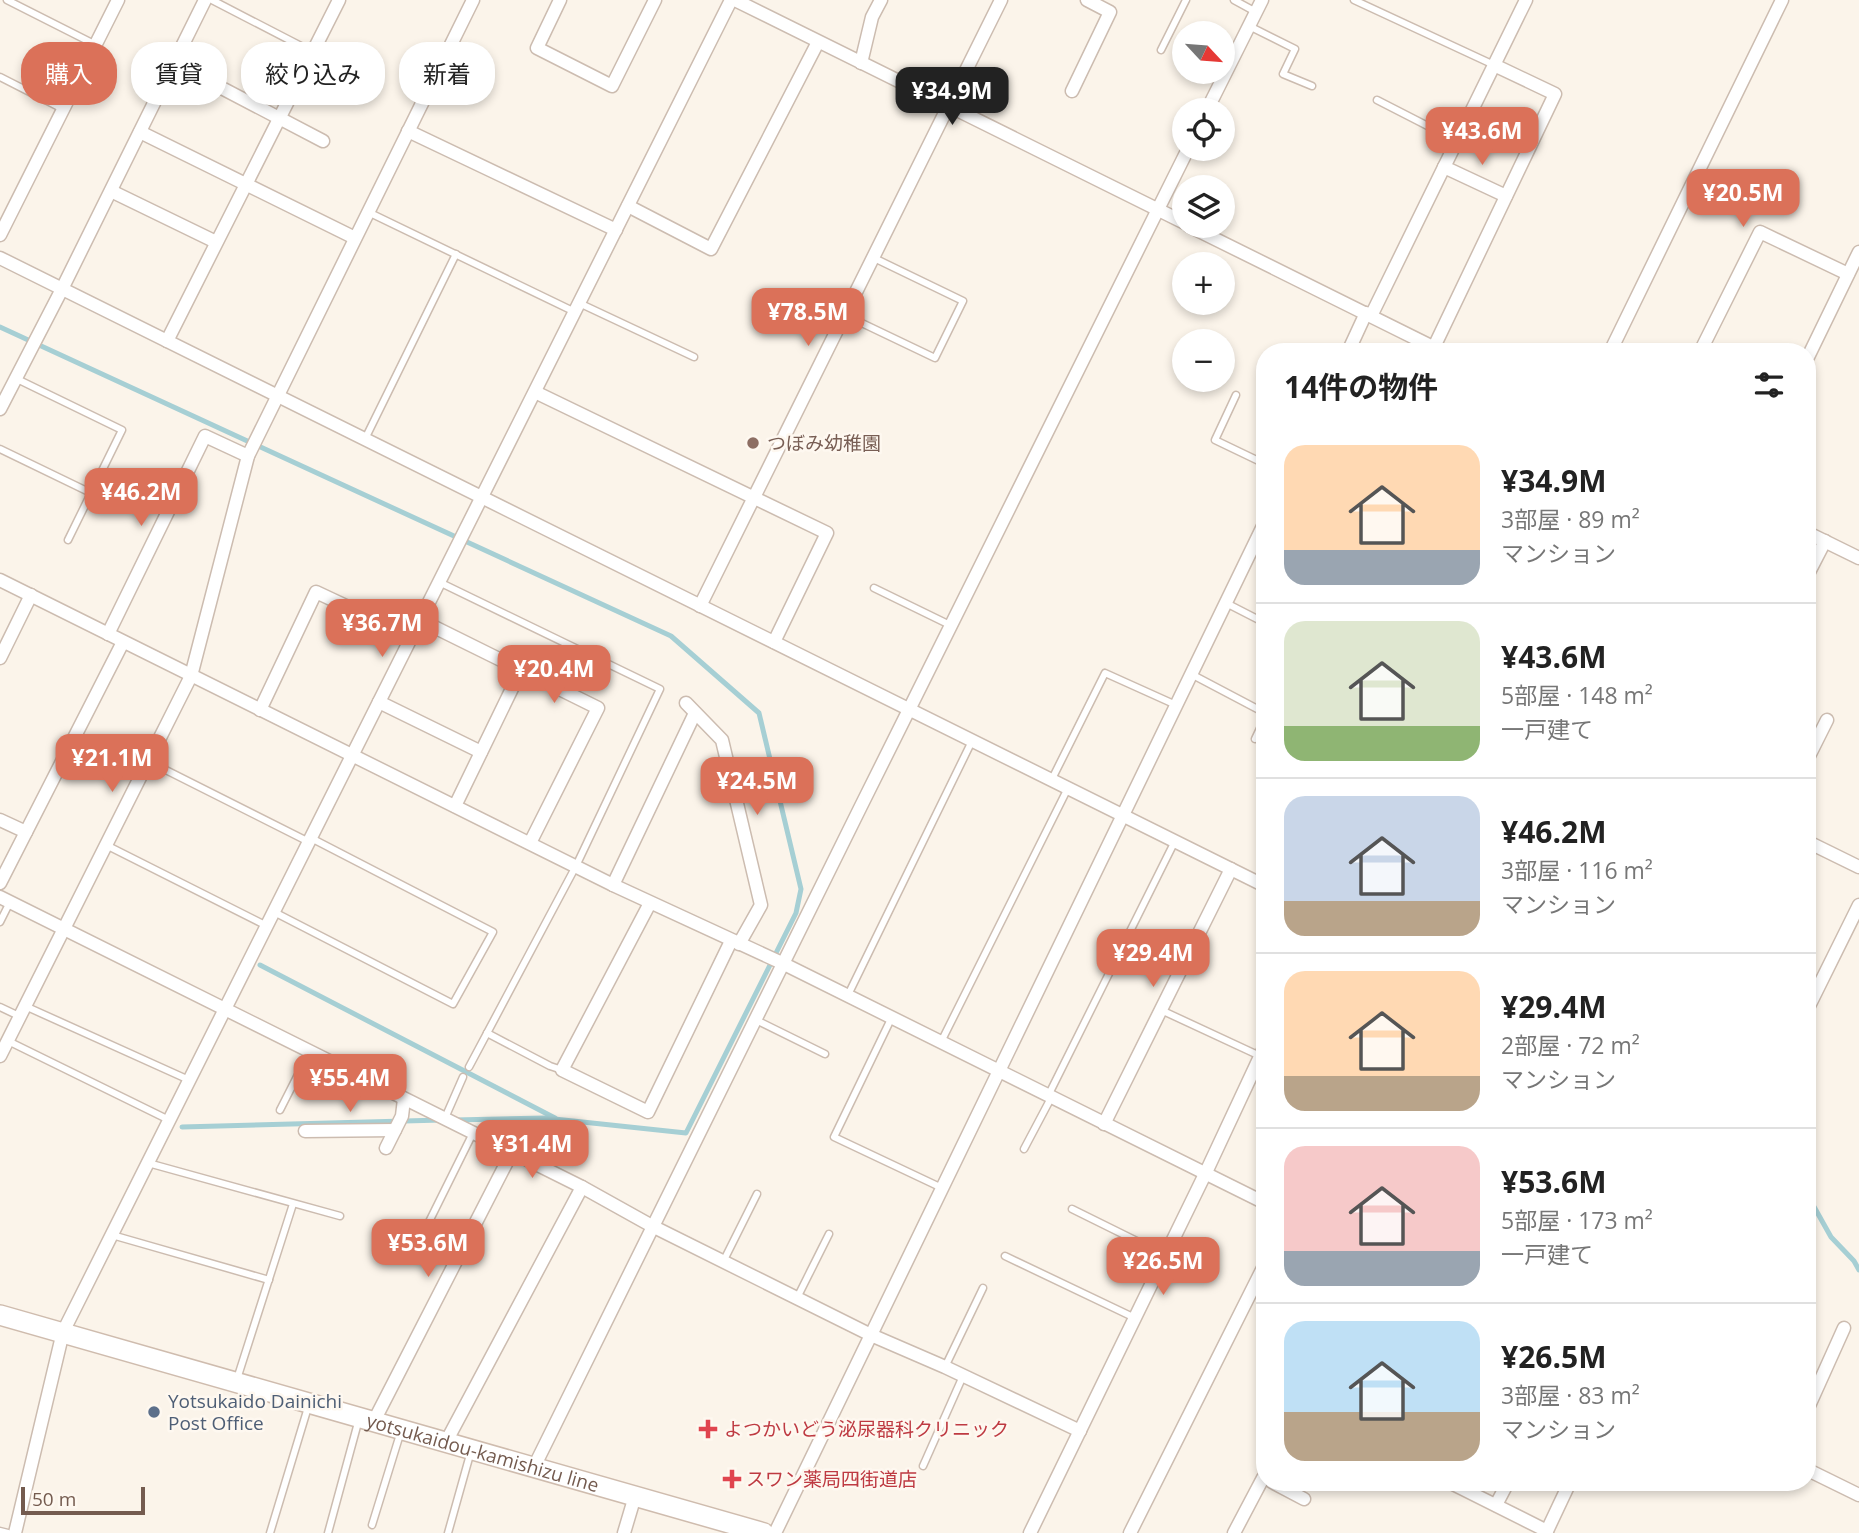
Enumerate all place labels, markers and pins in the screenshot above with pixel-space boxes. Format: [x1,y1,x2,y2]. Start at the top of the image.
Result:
pin: ¥34.9M [895,68,1009,127]
pin: ¥43.6M [1425,108,1539,167]
pin: ¥20.5M [1686,170,1800,229]
pin: ¥78.5M [751,288,865,348]
place label: つぼみ幼稚園 [767,430,881,456]
marker: つぼみ幼稚園 [745,435,761,451]
pin: ¥46.2M [84,468,198,528]
pin: ¥36.7M [325,600,439,659]
pin: ¥20.4M [497,646,611,705]
pin: ¥21.1M [55,734,169,794]
pin: ¥24.5M [700,758,814,817]
pin: ¥29.4M [1096,930,1210,989]
pin: ¥55.4M [293,1054,407,1114]
pin: ¥31.4M [475,1120,589,1180]
pin: ¥53.6M [371,1220,485,1279]
pin: ¥26.5M [1106,1238,1220,1297]
place label: Yotsukaido Dainichi Post Office [168,1388,342,1436]
marker: Yotsukaido Dainichi Post Office [146,1404,162,1420]
place label: よつかいどう泌尿器科クリニック [724,1416,1009,1442]
marker: よつかいどう泌尿器科クリニック [698,1419,718,1439]
place label: スワン薬局四街道店 [746,1466,917,1492]
marker: スワン薬局四街道店 [724,1471,740,1487]

